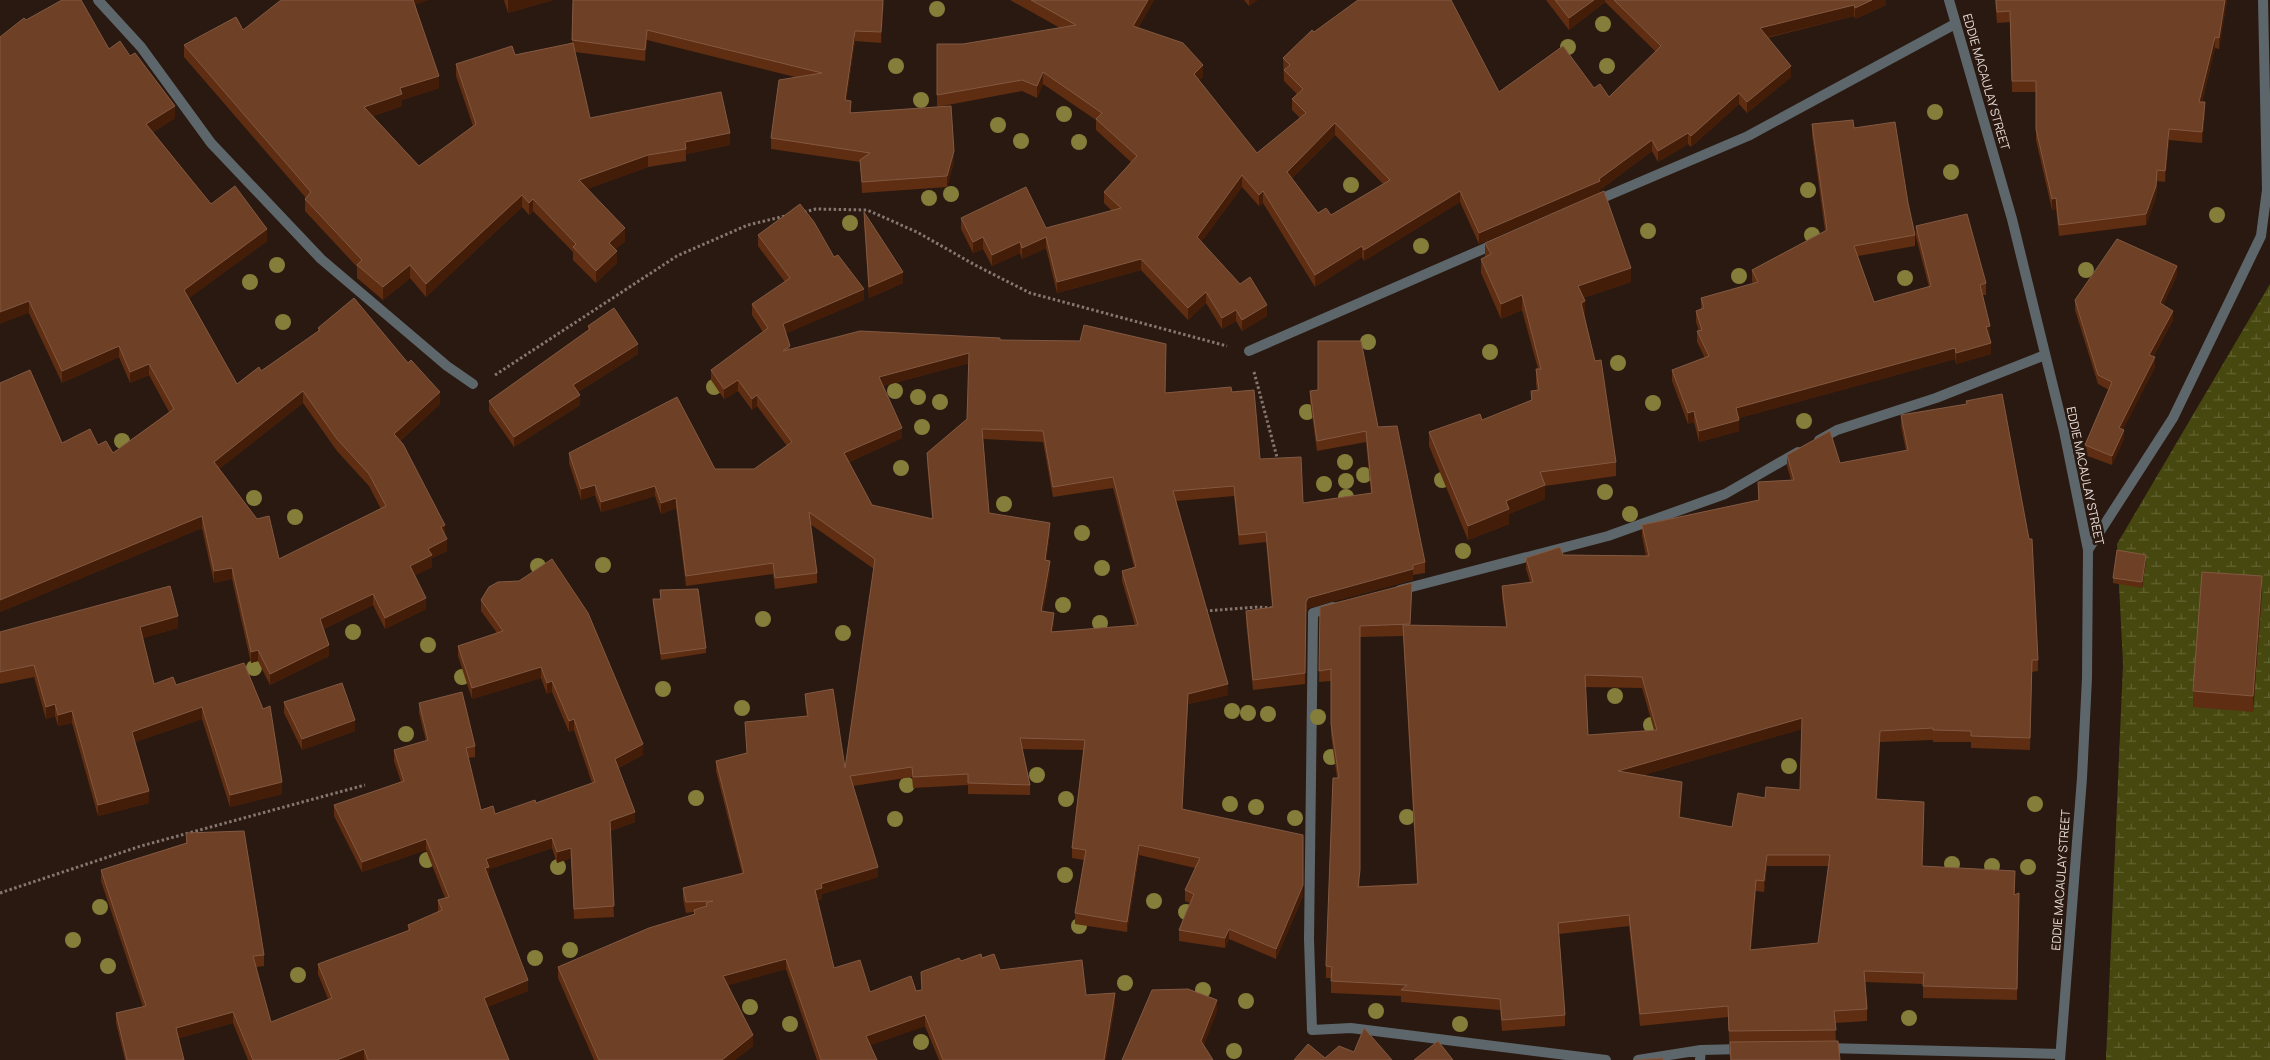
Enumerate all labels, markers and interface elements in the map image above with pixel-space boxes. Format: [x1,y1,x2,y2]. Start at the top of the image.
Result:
street label: EDDIE MACAULAY STREET [1959,12,2014,153]
street label: EDDIE MACAULAY STREET [2063,405,2109,548]
street label: EDDIE MACAULAY STREET [2047,808,2074,951]

